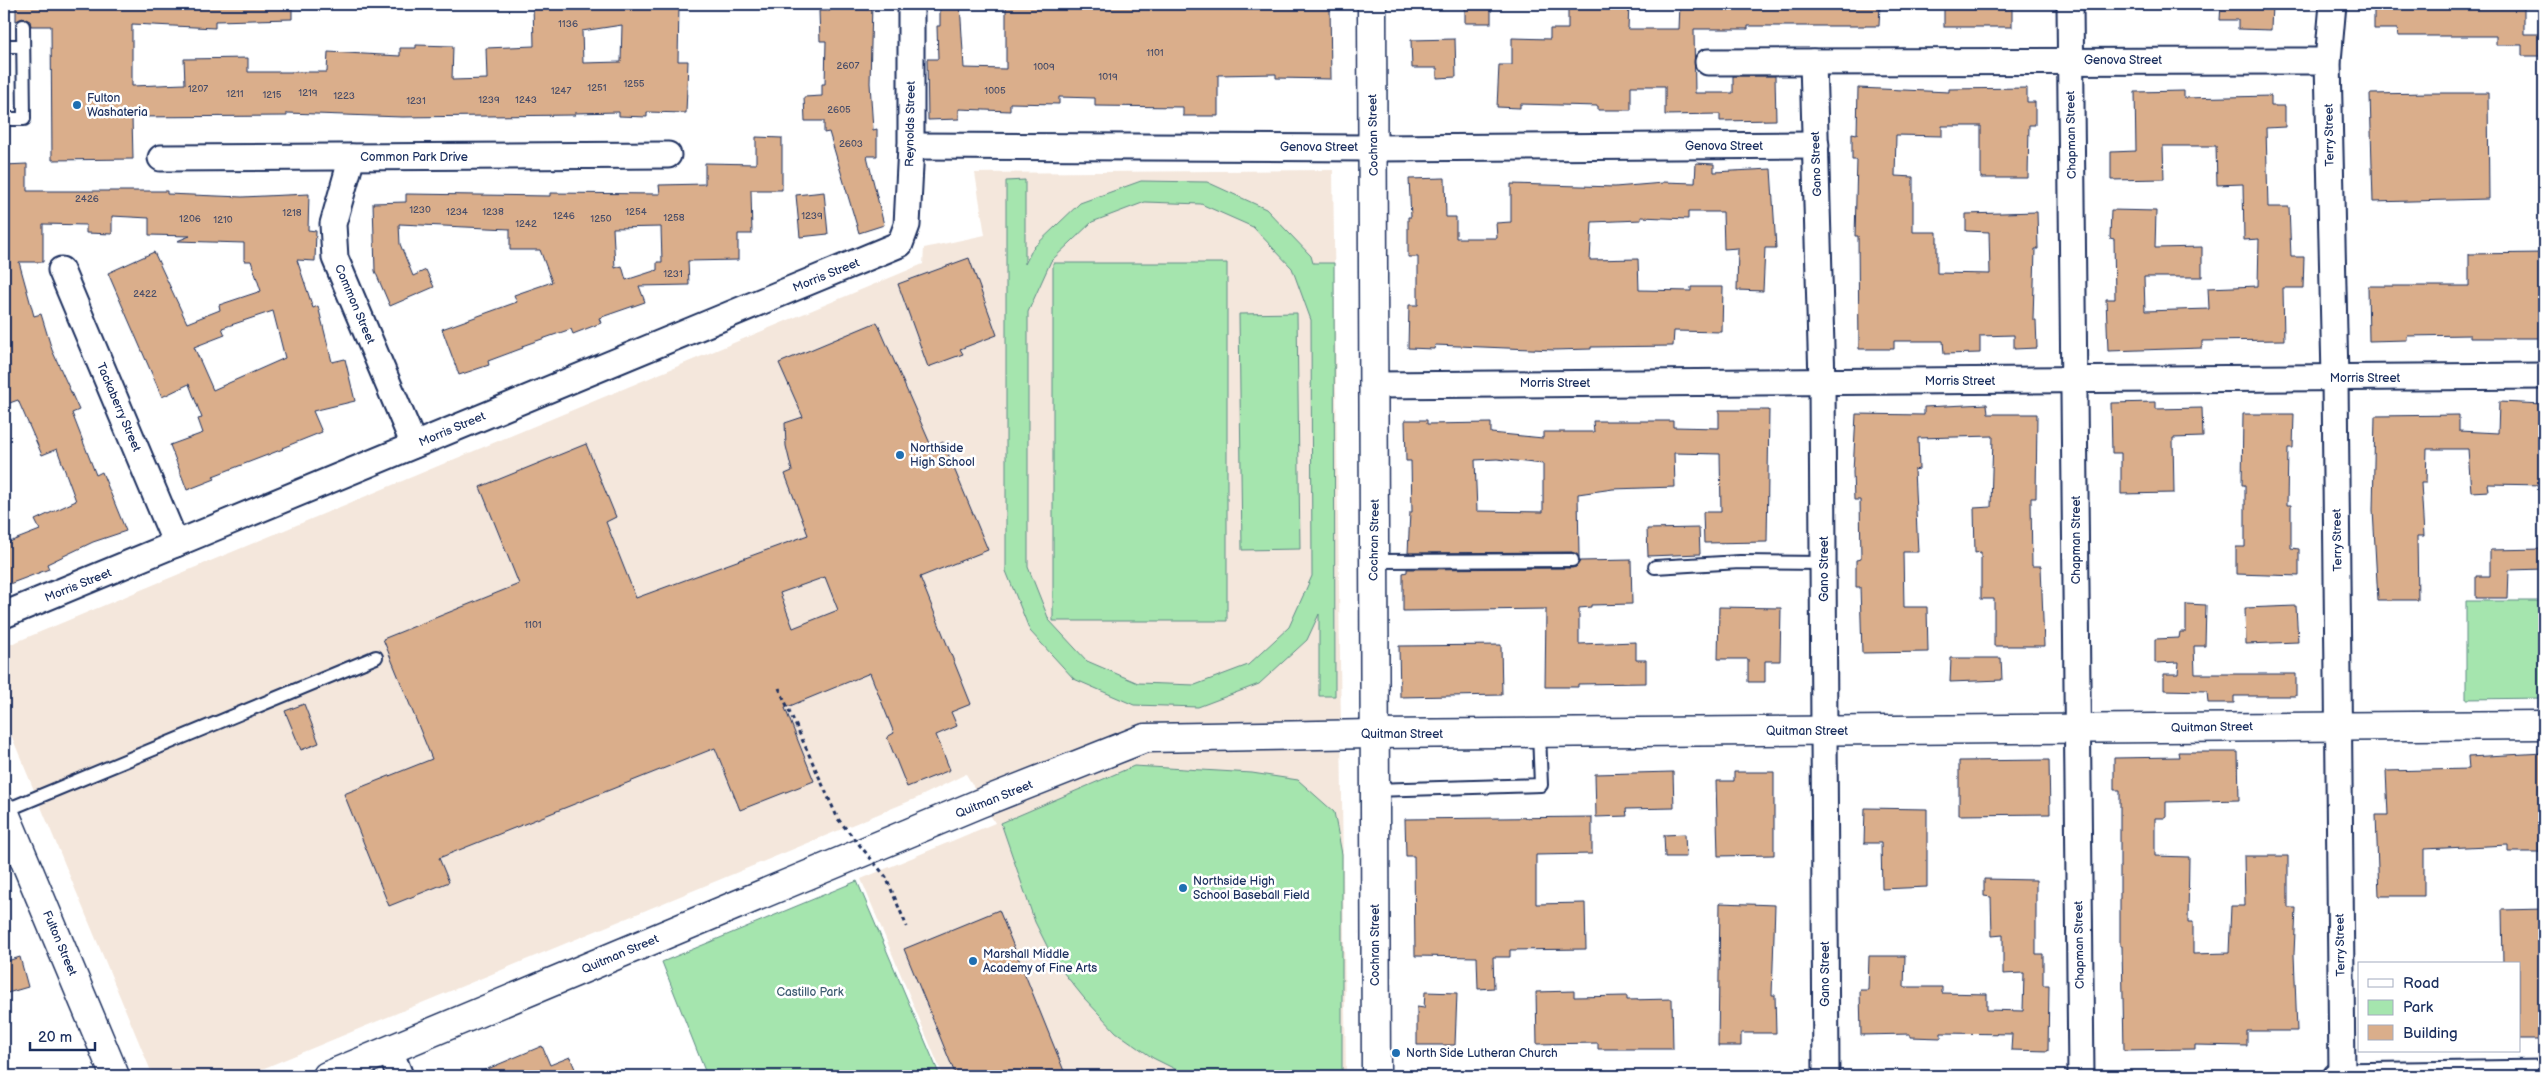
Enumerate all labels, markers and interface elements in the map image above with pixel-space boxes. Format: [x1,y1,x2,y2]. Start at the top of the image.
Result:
house number: 1136 [558,18,578,30]
house number: 1101 [1146,47,1164,59]
street label: Genova Street [2084,53,2162,68]
house number: 2607 [837,60,859,72]
house number: 1009 [1033,61,1055,73]
house number: 1019 [1098,71,1118,83]
house number: 1255 [623,78,645,90]
street label: Reynolds Street [902,81,919,167]
house number: 1251 [587,82,607,94]
house number: 1207 [188,83,208,95]
house number: 1247 [551,85,571,97]
house number: 1005 [984,85,1006,97]
house number: 1219 [298,87,318,99]
house number: 1211 [226,88,244,100]
house number: 1215 [262,89,282,101]
house number: 1223 [333,90,355,102]
street label: Chapman Street [2063,90,2080,179]
place label: Fulton Washateria [87,91,148,120]
house number: 1239 [478,94,500,106]
house number: 1243 [515,94,537,106]
street label: Cochran Street [1365,94,1382,176]
house number: 1231 [406,95,426,107]
marker: Fulton Washateria [71,99,83,111]
street label: Terry Street [2321,103,2338,167]
house number: 2605 [827,104,851,116]
street label: Gano Street [1808,131,1825,197]
house number: 2603 [839,138,863,150]
street label: Genova Street [1685,139,1763,154]
street label: Genova Street [1280,140,1358,155]
street label: Common Park Drive [360,150,468,165]
house number: 2426 [75,193,99,205]
house number: 1230 [409,204,431,216]
house number: 1234 [446,206,468,218]
house number: 1238 [482,206,504,218]
house number: 1254 [625,206,647,218]
house number: 1218 [282,207,302,219]
house number: 1246 [553,210,575,222]
house number: 1239 [801,210,823,222]
house number: 1258 [663,212,685,224]
house number: 1206 [179,213,201,225]
house number: 1250 [590,213,612,225]
house number: 1210 [213,214,233,226]
house number: 1242 [515,218,537,230]
street label: Morris Street [791,255,862,296]
street label: Common Street [331,262,378,346]
house number: 1231 [663,268,683,280]
house number: 2422 [133,288,157,300]
street label: Tackaberry Street [93,360,144,454]
street label: Morris Street [2330,371,2401,386]
street label: Morris Street [1925,374,1996,389]
street label: Morris Street [1520,376,1591,391]
street label: Morris Street [417,409,488,450]
place label: Northside High School [910,441,975,470]
marker: Northside High School [894,449,906,461]
street label: Chapman Street [2069,496,2084,584]
street label: Cochran Street [1366,499,1383,581]
street label: Terry Street [2329,508,2346,572]
street label: Gano Street [1817,536,1832,602]
street label: Morris Street [43,565,114,606]
house number: 1101 [524,619,542,631]
street label: Quitman Street [2171,719,2253,736]
street label: Quitman Street [1766,724,1848,739]
street label: Quitman Street [1361,727,1443,742]
street label: Quitman Street [953,777,1035,822]
place label: Northside High School Baseball Field [1193,874,1310,903]
marker: Northside High School Baseball Field [1177,882,1189,894]
street label: Chapman Street [2071,900,2088,989]
street label: Cochran Street [1368,904,1383,986]
street label: Fulton Street [39,908,80,978]
street label: Terry Street [2332,913,2349,977]
street label: Quitman Street [580,931,661,977]
street label: Gano Street [1818,941,1833,1007]
place label: Marshall Middle Academy of Fine Arts [983,947,1097,976]
marker: Marshall Middle Academy of Fine Arts [967,955,979,967]
legend [2358,962,2520,1052]
text: Road [2403,974,2439,993]
park label: Castillo Park [776,985,844,1000]
text: Park [2403,998,2434,1017]
scale bar [30,1020,95,1052]
text: Building [2403,1024,2458,1043]
text: 20 m [38,1028,72,1047]
place label: North Side Lutheran Church [1406,1046,1558,1061]
marker: North Side Lutheran Church [1390,1047,1402,1059]

